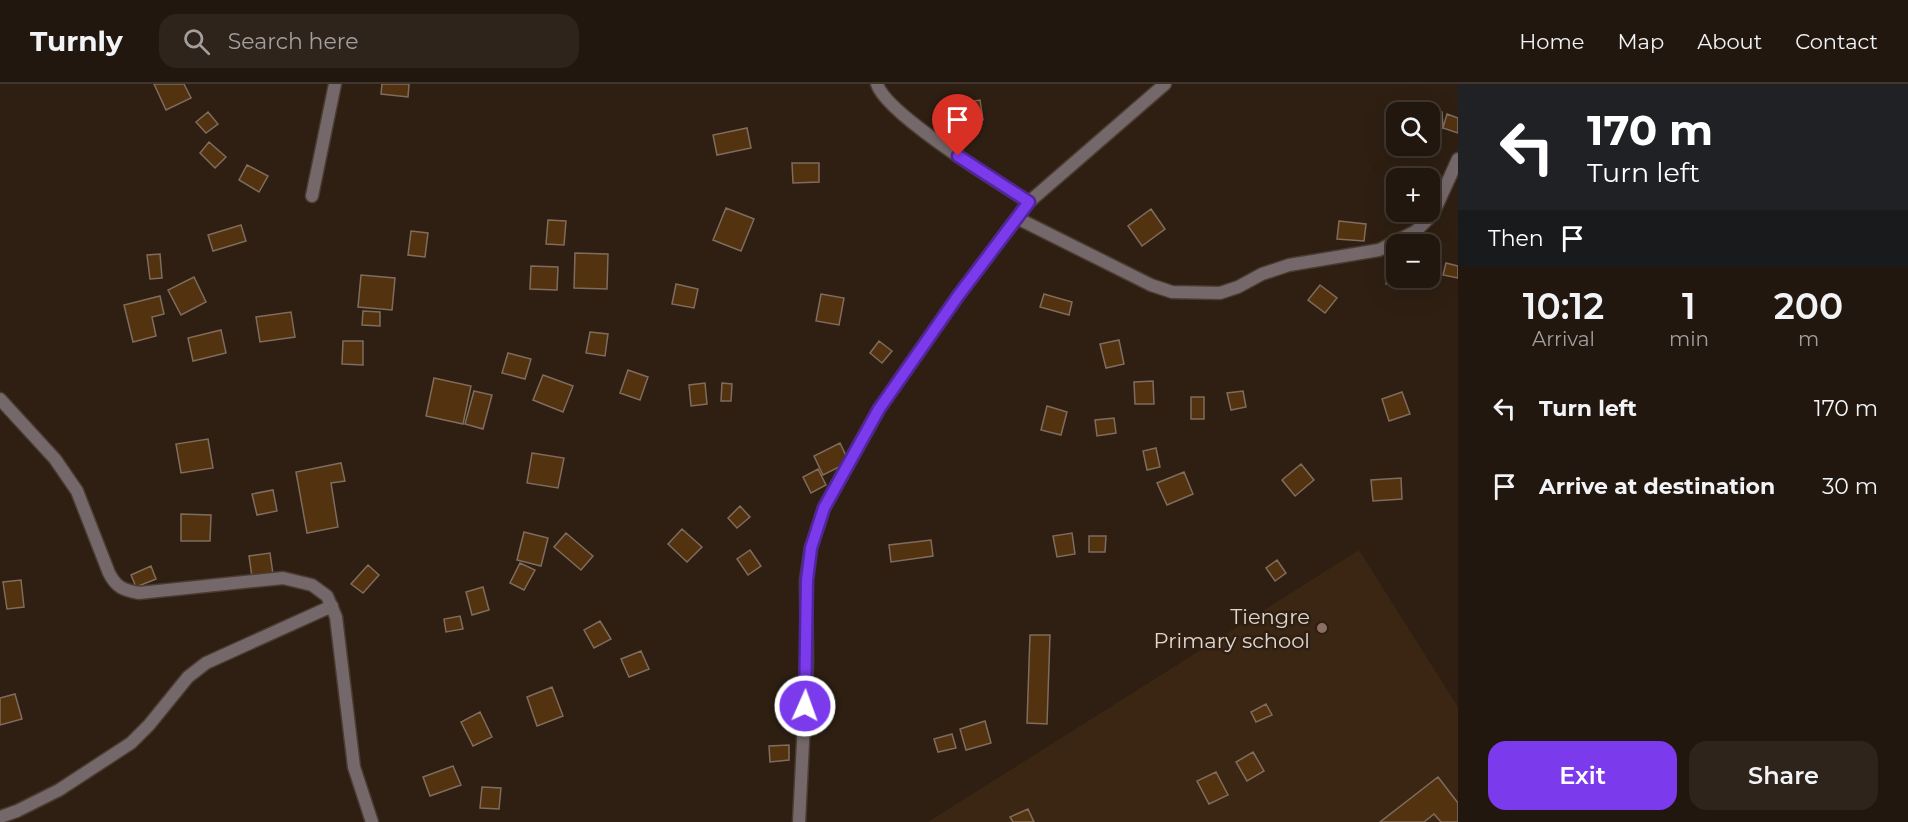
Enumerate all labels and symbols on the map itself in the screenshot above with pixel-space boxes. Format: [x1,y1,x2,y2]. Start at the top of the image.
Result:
pin [932,94,983,156]
place label: Tiengre Primary school [1154,604,1310,653]
marker: Tiengre Primary school [1315,621,1329,635]
position arrow [773,674,837,738]

